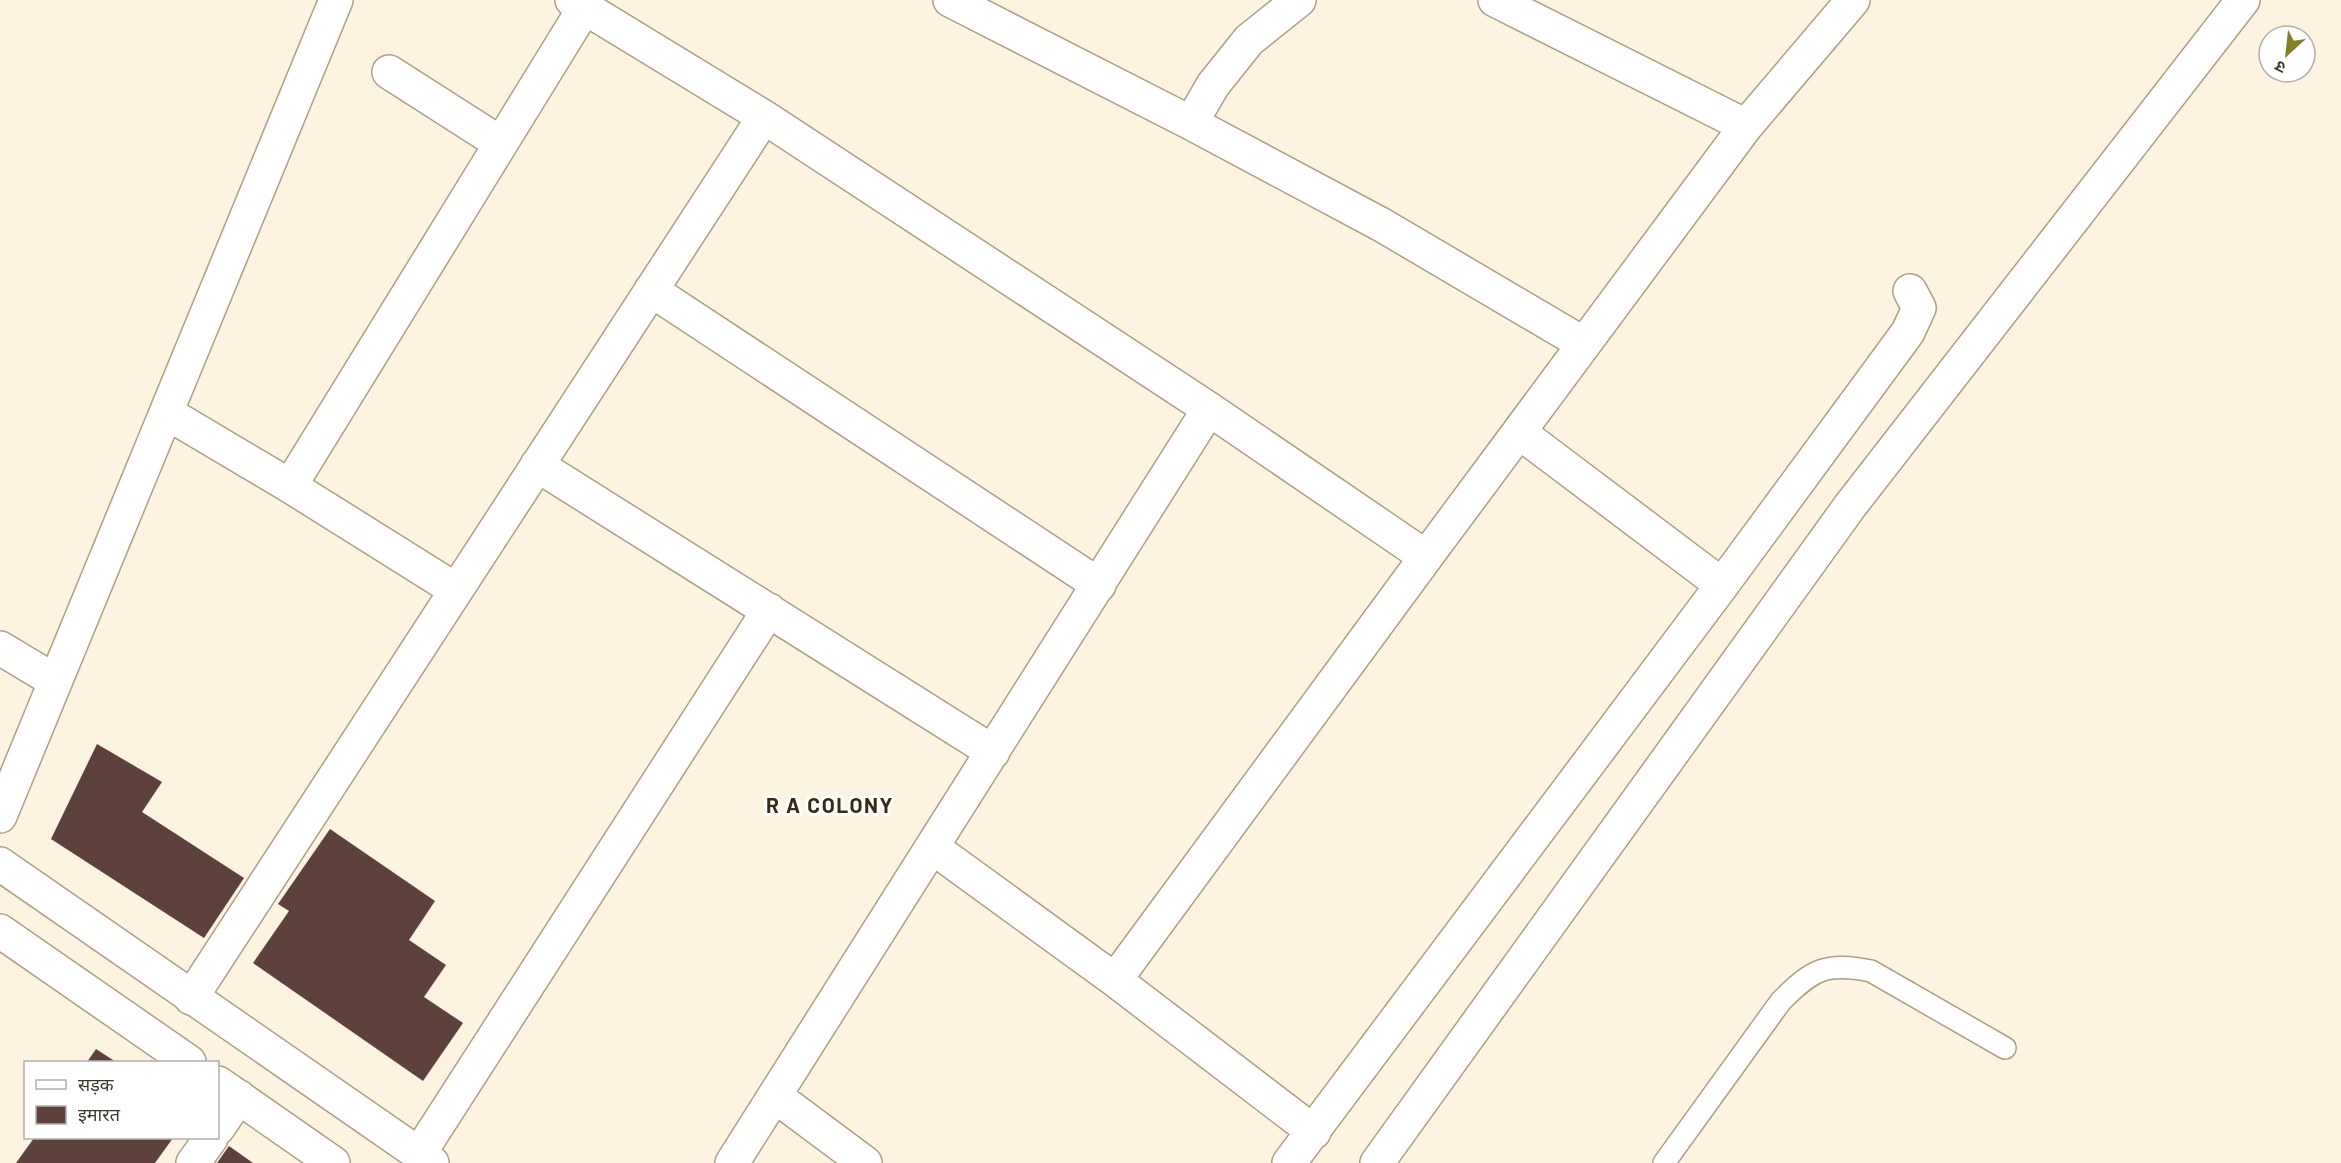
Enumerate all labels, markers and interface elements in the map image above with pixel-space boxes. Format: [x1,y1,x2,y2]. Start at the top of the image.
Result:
north arrow [2257,24,2317,84]
text: उ [2271,57,2288,78]
district label: R A COLONY [766,792,894,817]
legend [24,1061,219,1139]
text: सड़क [78,1073,115,1095]
text: इमारत [78,1103,121,1125]

